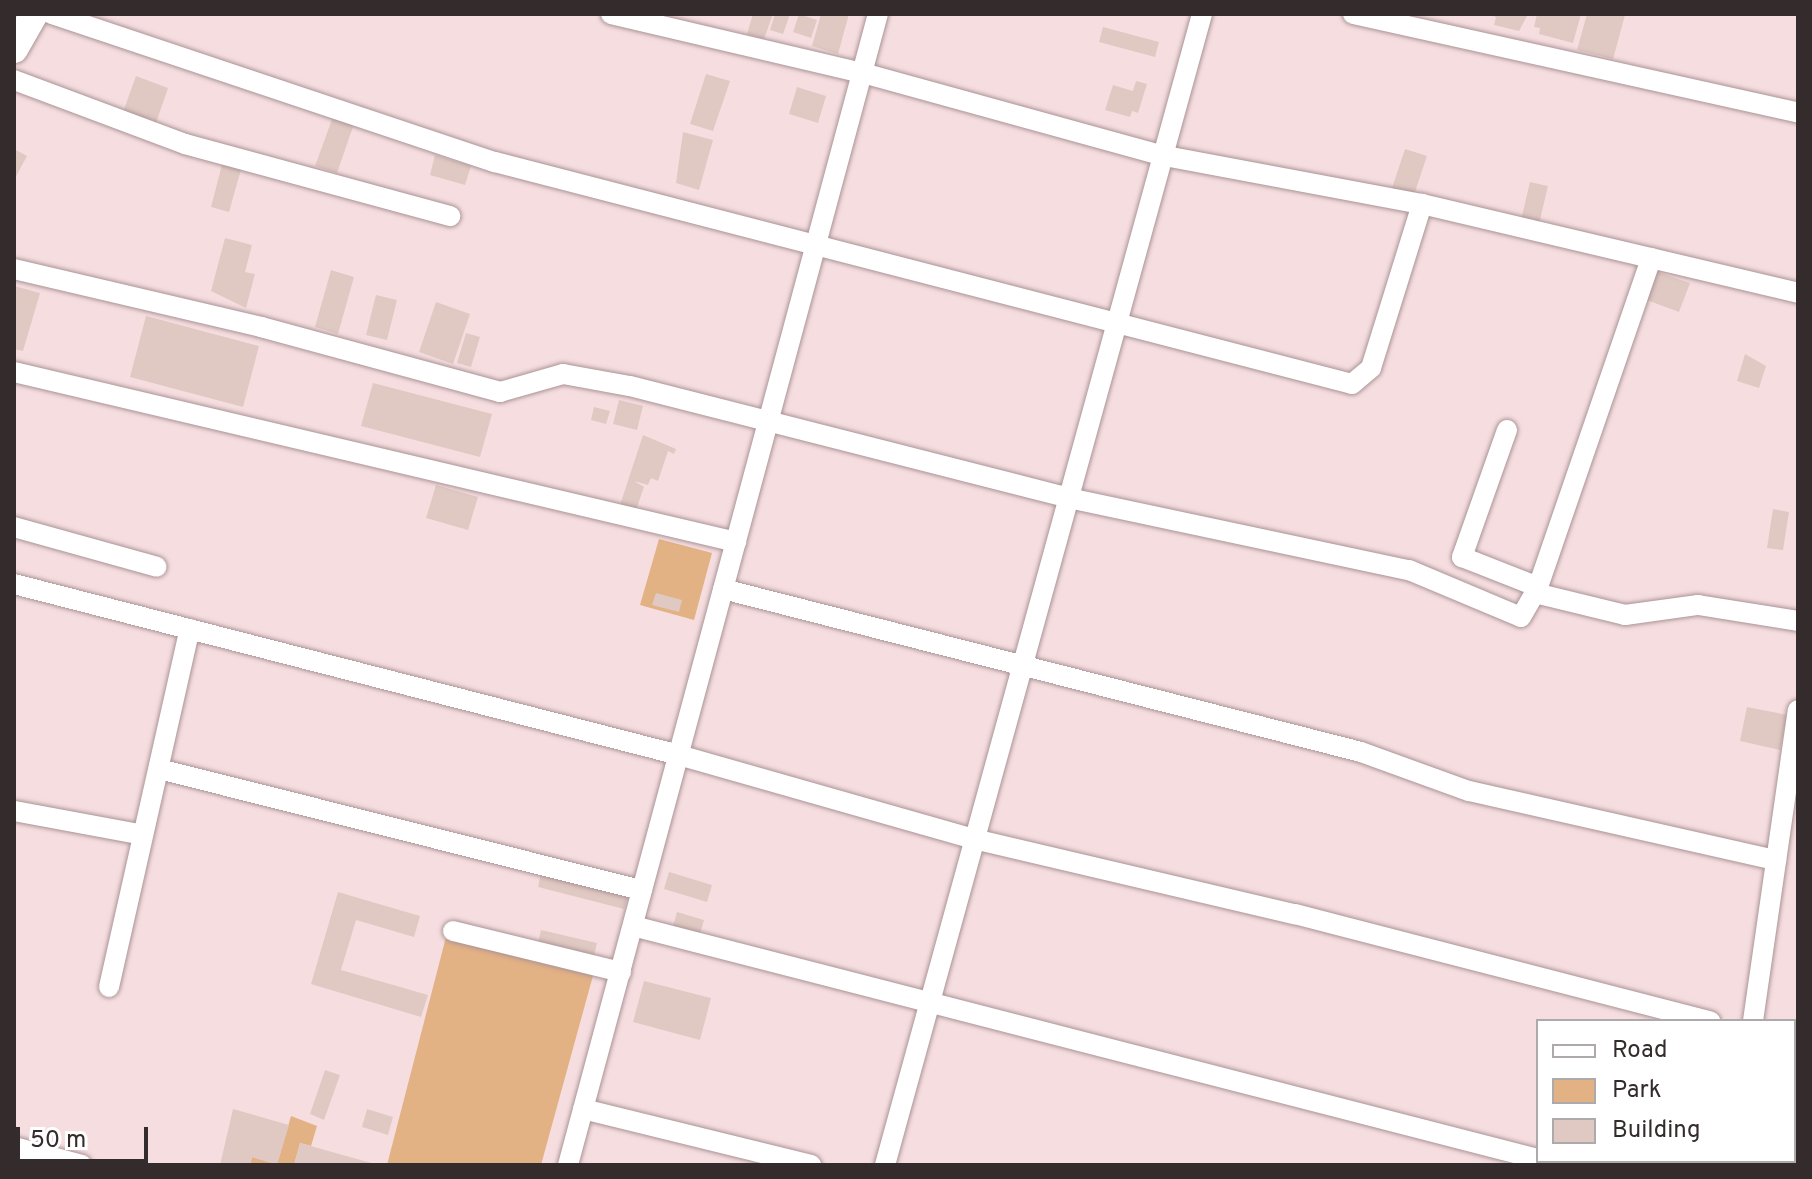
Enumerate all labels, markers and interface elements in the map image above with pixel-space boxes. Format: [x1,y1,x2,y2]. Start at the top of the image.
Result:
legend [1536,1019,1796,1163]
text: Road [1612,1036,1668,1066]
text: Park [1612,1076,1662,1106]
scale bar [20,1111,152,1161]
text: Building [1612,1116,1701,1146]
text: 50 m [30,1126,86,1156]

